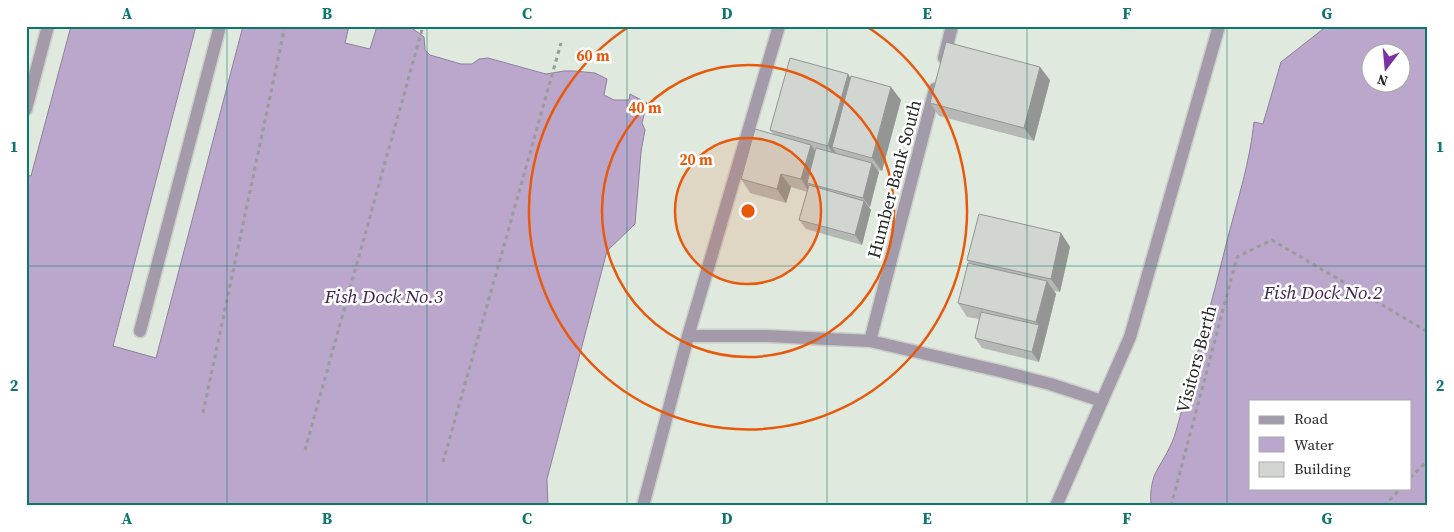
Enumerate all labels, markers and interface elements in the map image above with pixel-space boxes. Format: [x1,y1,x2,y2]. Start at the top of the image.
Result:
text: A [122,2,133,24]
text: B [322,2,333,24]
text: C [522,2,532,24]
text: D [721,2,733,24]
text: E [922,2,932,24]
text: F [1122,2,1132,24]
text: G [1322,2,1333,24]
north arrow [1362,42,1412,92]
text: 60 m [576,45,610,66]
text: N [1375,69,1390,92]
text: 40 m [628,97,662,118]
street label: Humber Bank South [861,97,927,261]
text: 1 [10,135,18,157]
text: 1 [1436,135,1444,157]
text: 20 m [679,149,713,170]
centre of rings [739,202,757,220]
water label: Fish Dock No.2 [1262,279,1383,305]
water label: Fish Dock No.3 [323,283,444,309]
street label: Visitors Berth [1170,302,1222,416]
text: 2 [10,374,19,396]
text: 2 [1436,374,1445,396]
legend [1249,400,1412,490]
text: Road [1294,408,1328,429]
text: Water [1294,434,1335,455]
text: Building [1294,458,1351,479]
text: A [122,507,133,529]
text: B [322,507,333,529]
text: C [522,507,532,529]
text: D [721,507,733,529]
text: E [922,507,932,529]
text: F [1122,507,1132,529]
text: G [1322,507,1333,529]

